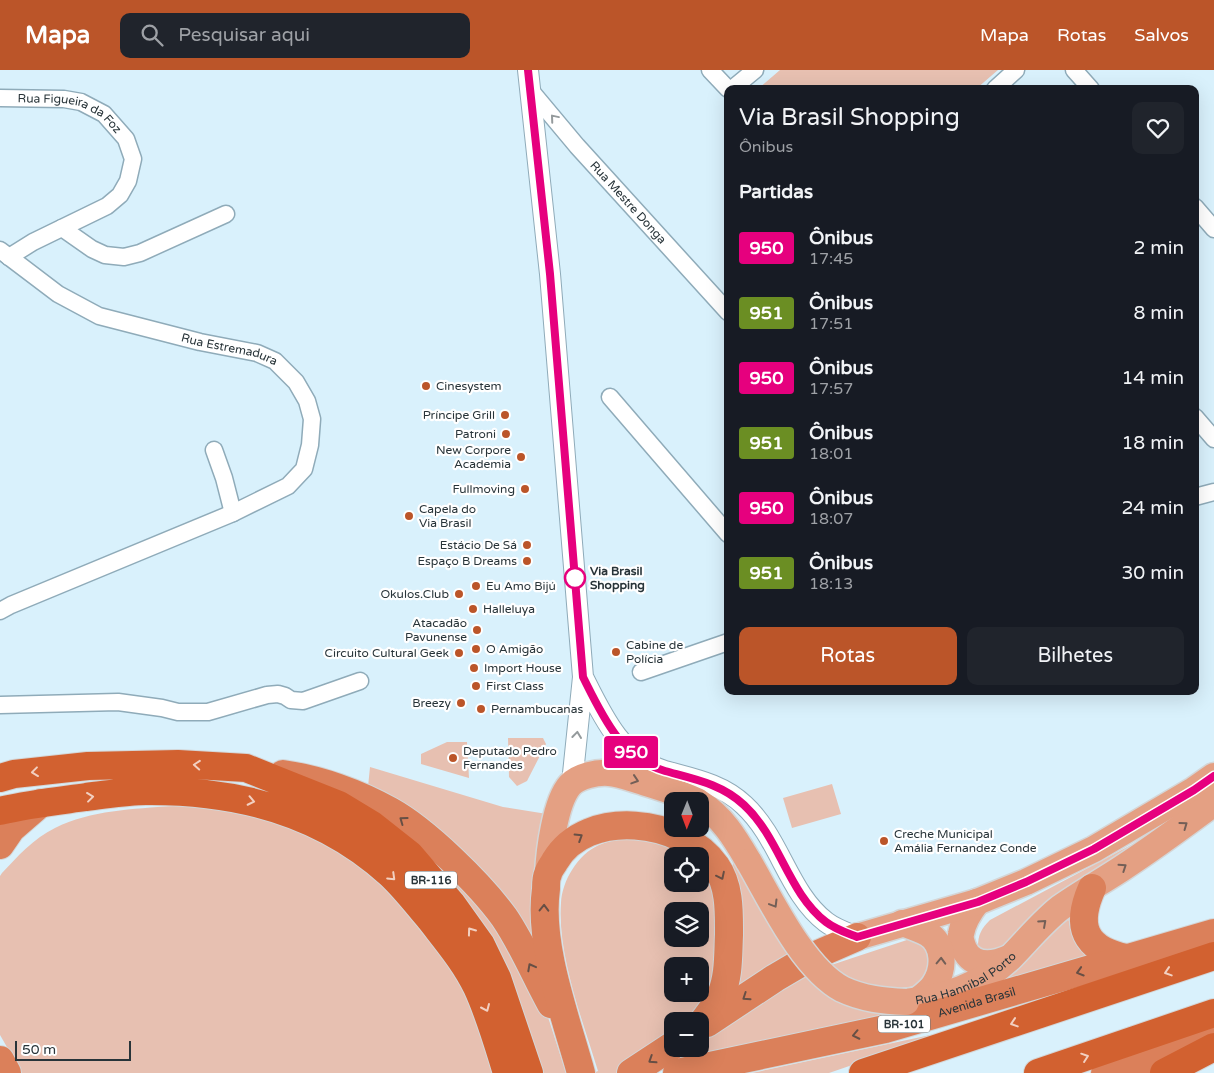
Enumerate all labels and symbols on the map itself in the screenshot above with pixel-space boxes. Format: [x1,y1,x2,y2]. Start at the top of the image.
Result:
street label: Rua Figueira da Foz [18,91,125,136]
one-way arrow [551,115,560,124]
street label: Rua Mestre Donga [587,158,669,246]
street label: Rua Estremadura [180,330,280,368]
place label: Cinesystem [436,379,502,393]
marker: Cinesystem [420,380,432,392]
place label: Príncipe Grill [423,408,495,422]
marker: Príncipe Grill [499,409,511,421]
place label: Patroni [455,427,496,441]
marker: Patroni [500,428,512,440]
place label: New Corpore Academia [436,443,511,471]
marker: New Corpore Academia [515,451,527,463]
place label: Fullmoving [452,482,515,496]
marker: Fullmoving [519,483,531,495]
place label: Capela do Via Brasil [419,502,476,530]
marker: Capela do Via Brasil [403,510,415,522]
place label: Estácio De Sá [440,538,517,552]
marker: Estácio De Sá [521,539,533,551]
place label: Espaço B Dreams [418,554,517,568]
marker: Espaço B Dreams [521,555,533,567]
place label: Via Brasil Shopping [590,564,645,593]
marker: Via Brasil Shopping [564,567,586,589]
place label: Eu Amo Bijú [486,579,556,593]
marker: Eu Amo Bijú [470,580,482,592]
place label: Okulos.Club [380,587,449,601]
marker: Okulos.Club [453,588,465,600]
place label: Halleluya [483,602,535,616]
marker: Halleluya [467,603,479,615]
place label: Atacadão Pavunense [405,616,467,644]
marker: Atacadão Pavunense [471,624,483,636]
place label: Cabine de Polícia [626,638,683,666]
place label: O Amigão [486,642,543,656]
marker: O Amigão [470,643,482,655]
place label: Circuito Cultural Geek [325,646,449,660]
marker: Cabine de Polícia [610,646,622,658]
marker: Circuito Cultural Geek [453,647,465,659]
place label: Import House [484,661,562,675]
marker: Import House [468,662,480,674]
place label: First Class [486,679,544,693]
marker: First Class [470,680,482,692]
place label: Breezy [412,696,452,710]
marker: Breezy [455,697,467,709]
place label: Pernambucanas [491,702,583,716]
marker: Pernambucanas [475,703,487,715]
one-way arrow [571,730,582,738]
line badge: 950 [602,736,660,768]
place label: Deputado Pedro Fernandes [463,744,557,772]
marker: Deputado Pedro Fernandes [447,752,459,764]
one-way arrow [193,760,201,771]
one-way arrow [31,766,39,777]
one-way arrow [631,774,639,784]
one-way arrow [85,792,94,802]
north arrow [664,792,709,838]
one-way arrow [246,796,255,806]
one-way arrow [399,817,409,826]
one-way arrow [1178,822,1188,831]
place label: Creche Municipal Amália Fernandez Conde [894,827,1037,855]
one-way arrow [573,834,582,844]
marker: Creche Municipal Amália Fernandez Conde [878,835,890,847]
one-way arrow [1118,864,1127,874]
one-way arrow [715,870,725,879]
one-way arrow [387,871,396,880]
road number: BR-116 [405,872,457,888]
one-way arrow [767,899,777,908]
one-way arrow [539,903,549,911]
one-way arrow [1037,920,1046,929]
one-way arrow [468,927,477,937]
street label: Rua Hannibal Porto [914,949,1019,1008]
one-way arrow [936,957,946,965]
one-way arrow [527,963,537,972]
one-way arrow [1164,966,1172,976]
one-way arrow [1076,967,1084,977]
street label: Avenida Brasil [936,984,1017,1020]
one-way arrow [742,991,752,1000]
one-way arrow [480,1003,491,1012]
road number: BR-101 [878,1016,930,1032]
one-way arrow [1010,1017,1018,1027]
one-way arrow [852,1029,860,1040]
scale bar [15,1038,131,1061]
one-way arrow [648,1053,657,1063]
one-way arrow [1080,1053,1088,1063]

